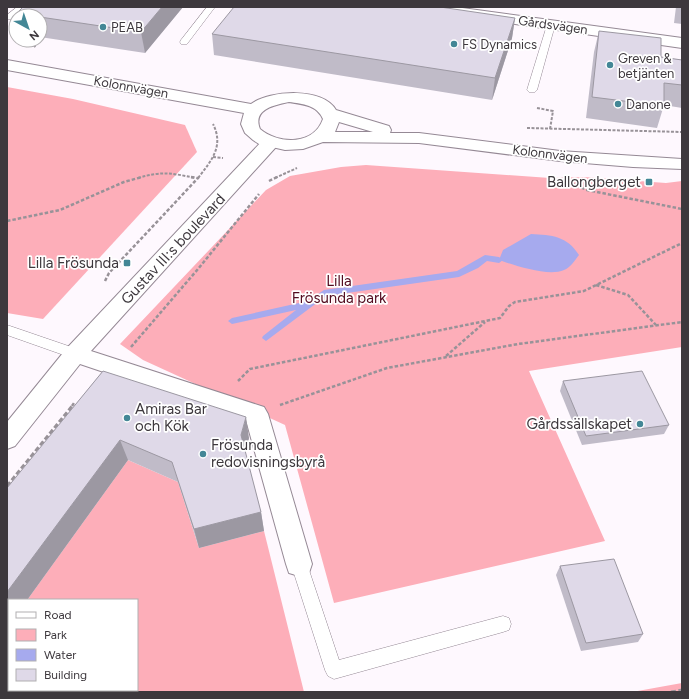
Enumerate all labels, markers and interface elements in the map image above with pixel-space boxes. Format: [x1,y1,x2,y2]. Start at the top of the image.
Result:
north arrow [8,8,48,48]
street label: Gårdsvägen [517,13,589,37]
place label: PEAB [111,20,143,35]
marker: PEAB [98,22,108,32]
text: N [27,28,42,43]
place label: FS Dynamics [462,37,537,52]
marker: FS Dynamics [449,39,459,49]
place label: Greven & betjänten [618,51,674,81]
marker: Greven & betjänten [605,60,615,70]
street label: Kolonnvägen [92,73,170,101]
place label: Danone [626,97,671,112]
marker: Danone [613,99,623,109]
street label: Kolonnvägen [512,142,588,166]
place label: Ballongberget [547,173,641,191]
marker: Ballongberget [644,177,654,187]
street label: Gustav III:s boulevard [117,190,229,308]
place label: Lilla Frösunda [28,254,119,272]
marker: Lilla Frösunda [122,258,132,268]
park label: Lilla Frösunda park [292,272,387,307]
place label: Amiras Bar och Kök [135,400,207,435]
marker: Amiras Bar och Kök [122,413,132,423]
place label: Gårdssällskapet [526,415,632,433]
marker: Gårdssällskapet [635,419,645,429]
place label: Frösunda redovisningsbyrå [211,436,325,471]
marker: Frösunda redovisningsbyrå [198,449,208,459]
legend [8,599,138,691]
text: Road [44,608,72,622]
text: Park [44,628,67,642]
text: Water [44,648,76,662]
text: Building [44,668,87,682]

